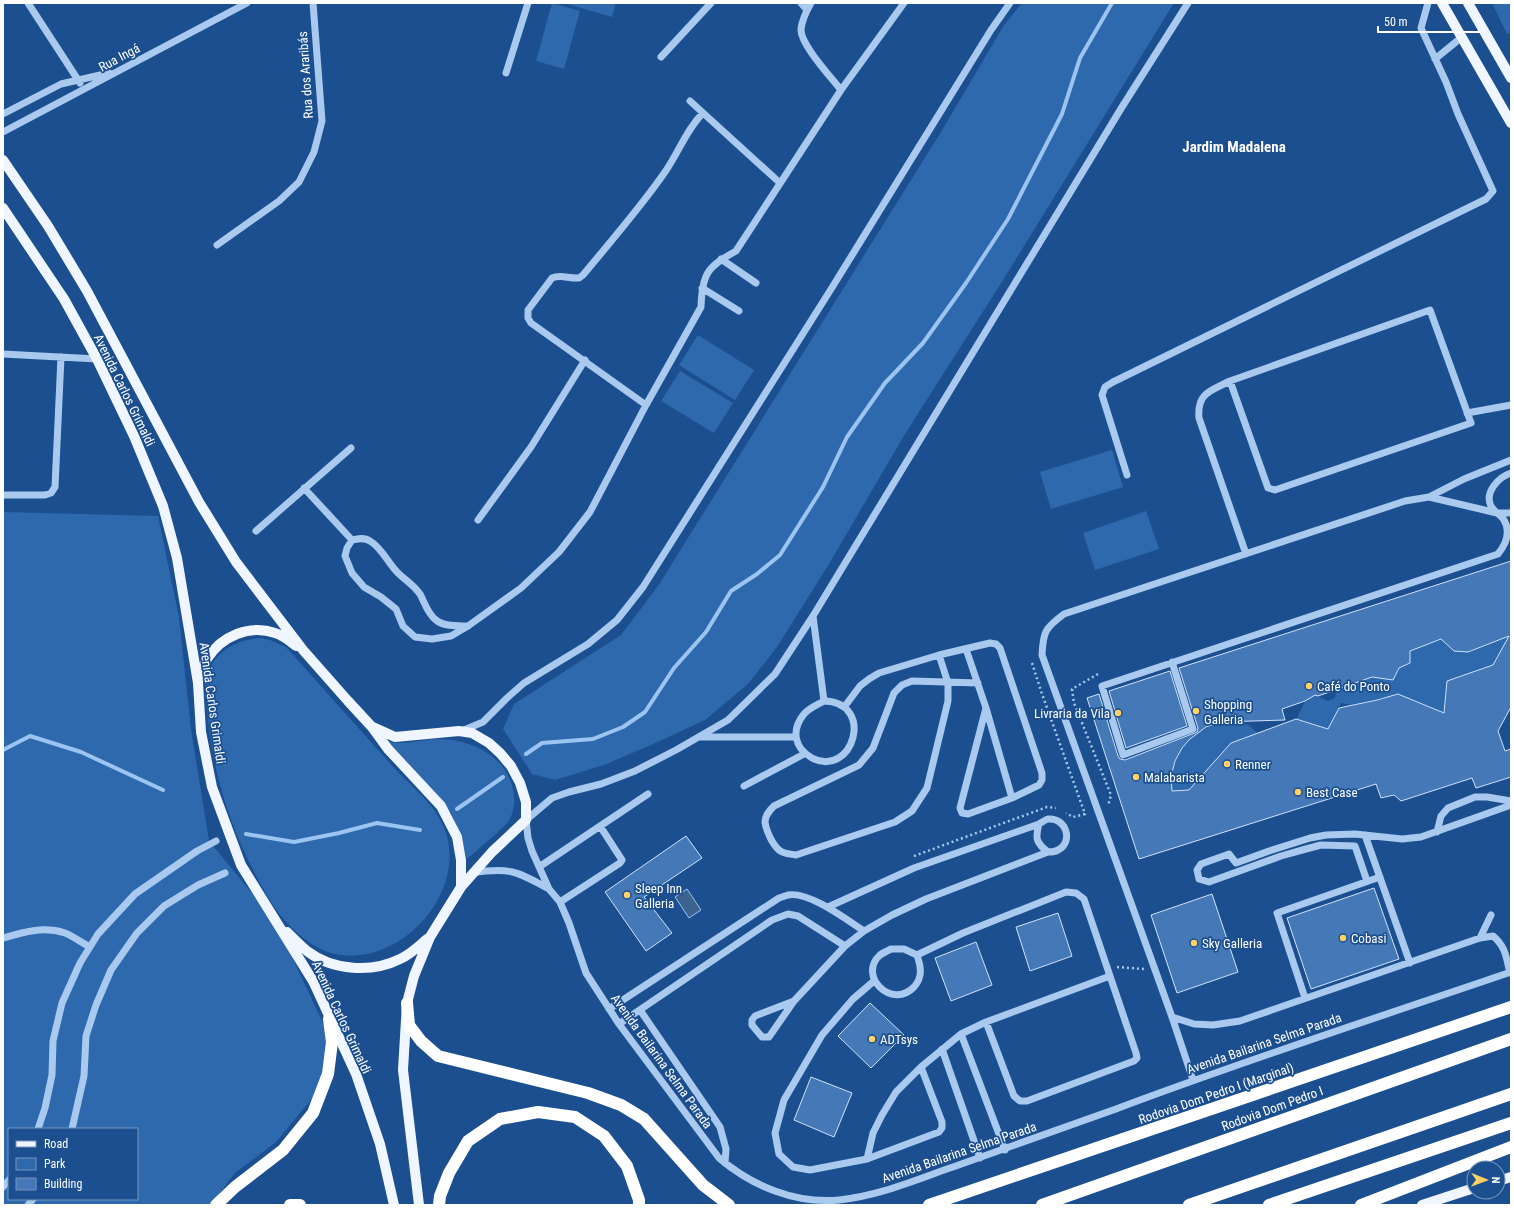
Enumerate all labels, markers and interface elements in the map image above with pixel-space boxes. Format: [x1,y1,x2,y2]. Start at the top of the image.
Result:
scale bar [1378,8,1479,34]
text: 50 m [1384,15,1408,29]
street label: Rua dos Araribás [295,31,316,119]
street label: Rua Ingá [96,40,142,75]
district label: Jardim Madalena [1182,138,1286,156]
street label: Avenida Carlos Grimaldi [91,332,158,449]
street label: Avenida Carlos Grimaldi [197,641,228,765]
place label: Café do Ponto [1317,679,1390,694]
marker: Café do Ponto [1304,681,1314,691]
place label: Shopping Galleria [1204,697,1252,727]
place label: Livraria da Vila [1034,706,1110,721]
marker: Shopping Galleria [1191,706,1201,716]
marker: Livraria da Vila [1113,708,1123,718]
place label: Renner [1235,757,1271,772]
marker: Renner [1222,759,1232,769]
place label: Malabarista [1144,770,1205,785]
marker: Malabarista [1131,772,1141,782]
place label: Best Case [1306,785,1358,800]
marker: Best Case [1293,787,1303,797]
place label: Sleep Inn Galleria [635,881,682,911]
marker: Sleep Inn Galleria [622,890,632,900]
place label: Cobasi [1351,931,1386,946]
marker: Cobasi [1338,933,1348,943]
place label: Sky Galleria [1202,936,1262,951]
marker: Sky Galleria [1189,938,1199,948]
street label: Avenida Carlos Grimaldi [309,958,374,1076]
street label: Avenida Bailarina Selma Parada [608,991,715,1131]
street label: Avenida Bailarina Selma Parada [1185,1010,1343,1077]
place label: ADTsys [880,1032,918,1047]
marker: ADTsys [867,1034,877,1044]
street label: Rodovia Dom Pedro I (Marginal) [1136,1059,1296,1127]
street label: Rodovia Dom Pedro I [1219,1082,1325,1134]
street label: Avenida Bailarina Selma Parada [880,1119,1038,1186]
legend [8,1128,138,1200]
text: Road [44,1137,68,1151]
text: Park [44,1157,66,1171]
north arrow [1466,1160,1506,1200]
text: Building [44,1177,82,1191]
text: N [1489,1177,1502,1184]

